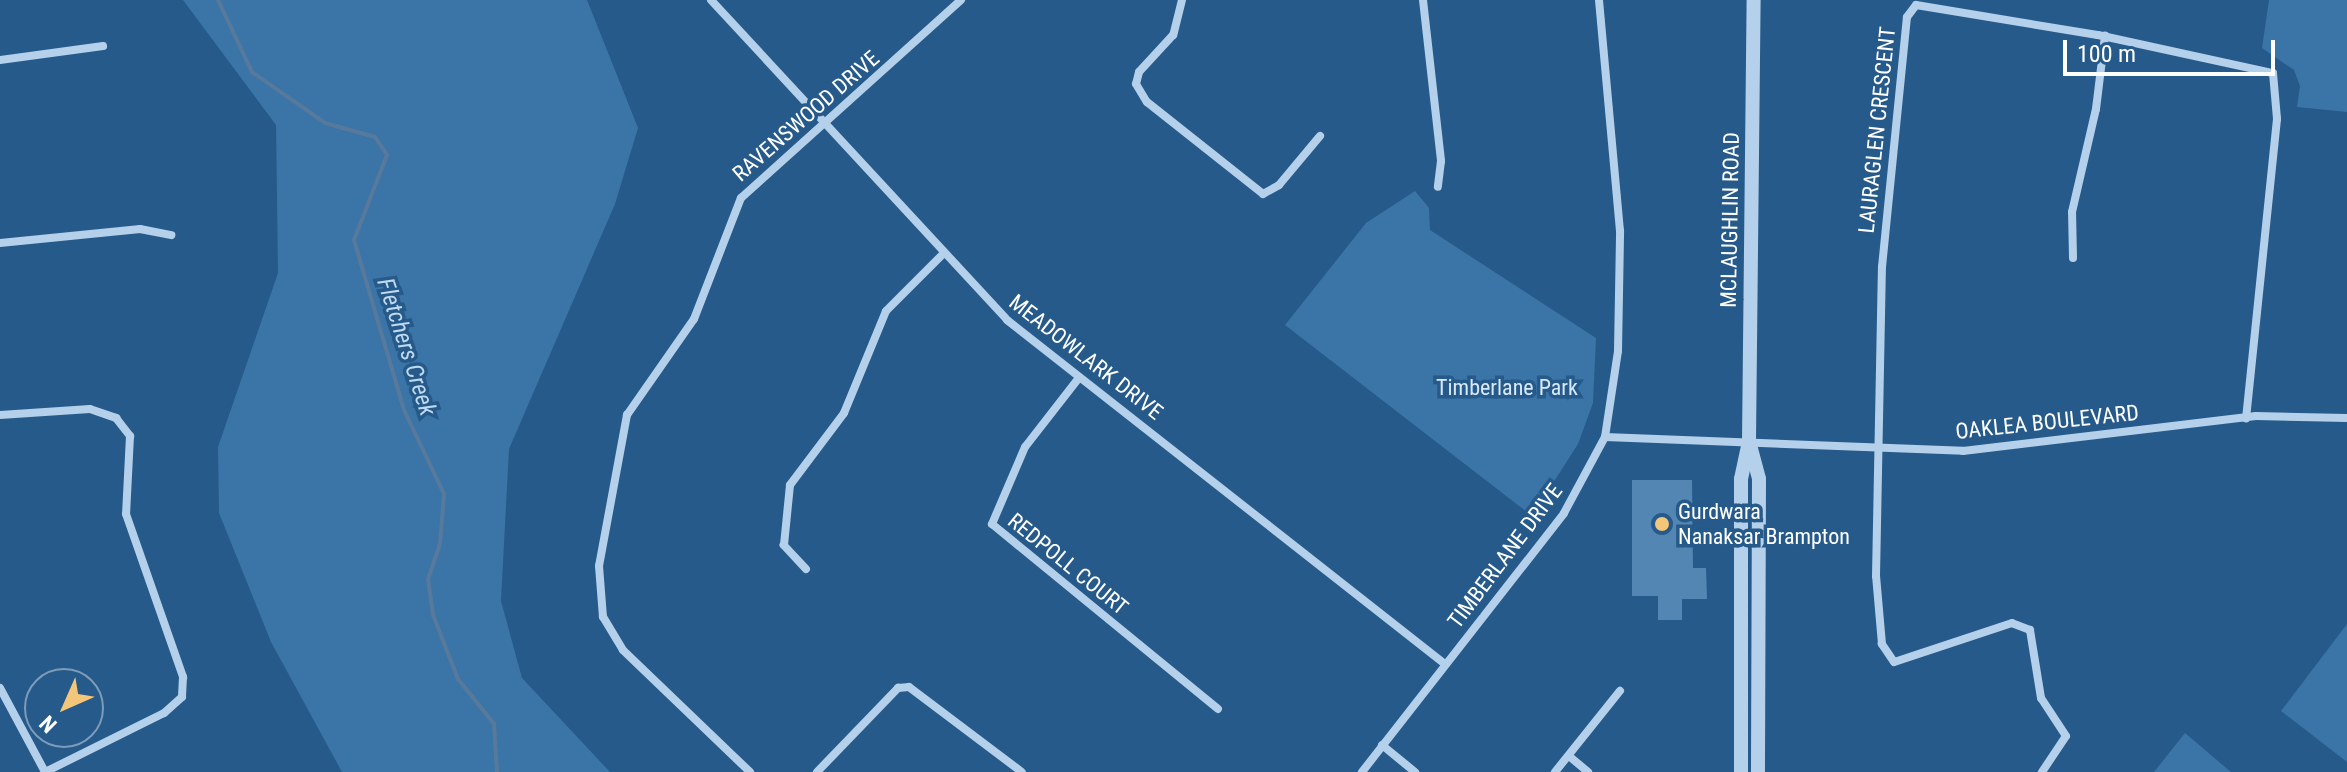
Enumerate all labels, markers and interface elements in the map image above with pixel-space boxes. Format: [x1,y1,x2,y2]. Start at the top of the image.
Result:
scale bar [2067,24,2279,74]
street label: LAURAGLEN CRESCENT [1853,25,1901,235]
text: 100 m [2077,40,2136,68]
street label: RAVENSWOOD DRIVE [727,45,885,187]
street label: MCLAUGHLIN ROAD [1715,132,1745,308]
water label: Fletchers Creek [370,275,442,419]
street label: MEADOWLARK DRIVE [1004,289,1168,425]
park label: Timberlane Park [1436,375,1578,401]
street label: OAKLEA BOULEVARD [1954,399,2140,445]
street label: TIMBERLANE DRIVE [1442,479,1568,633]
place label: Gurdwara Nanaksar Brampton [1678,498,1850,550]
street label: REDPOLL COURT [1003,508,1133,620]
marker: Gurdwara Nanaksar Brampton [1653,515,1671,533]
north arrow [24,668,104,748]
text: N [34,710,62,738]

